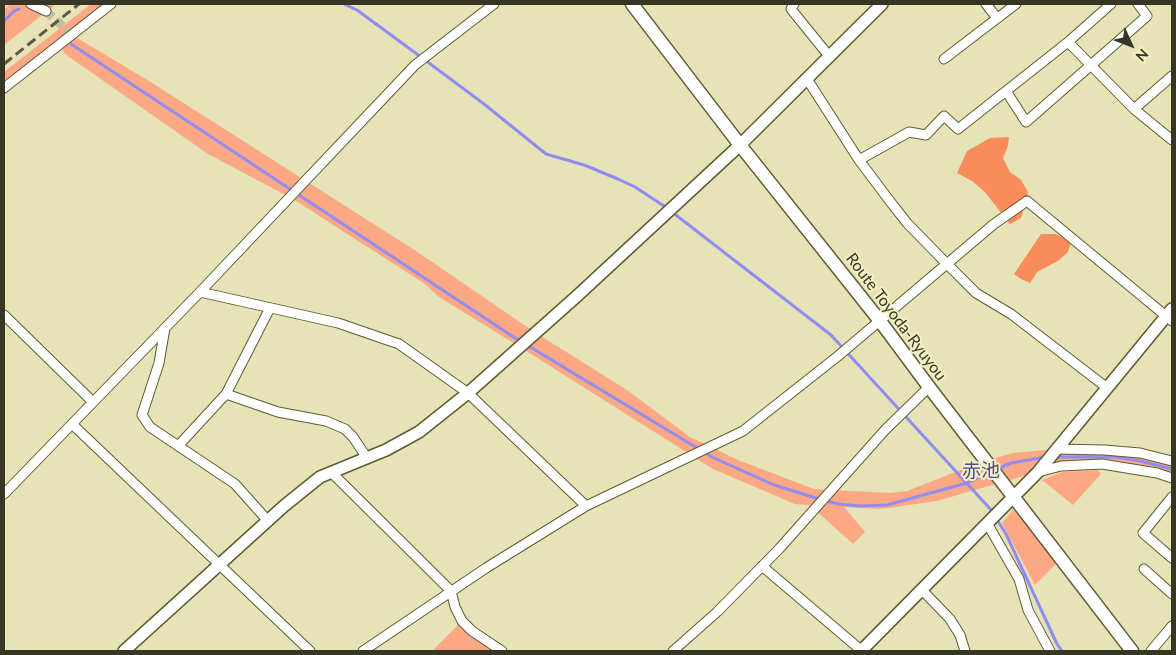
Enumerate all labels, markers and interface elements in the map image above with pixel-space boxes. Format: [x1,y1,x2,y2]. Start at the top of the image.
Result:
north arrow [1106,20,1156,70]
text: N [1132,46,1152,65]
street label: Route Toyoda-Ryuyou [842,249,950,385]
district label: 赤池 [962,460,1000,482]

